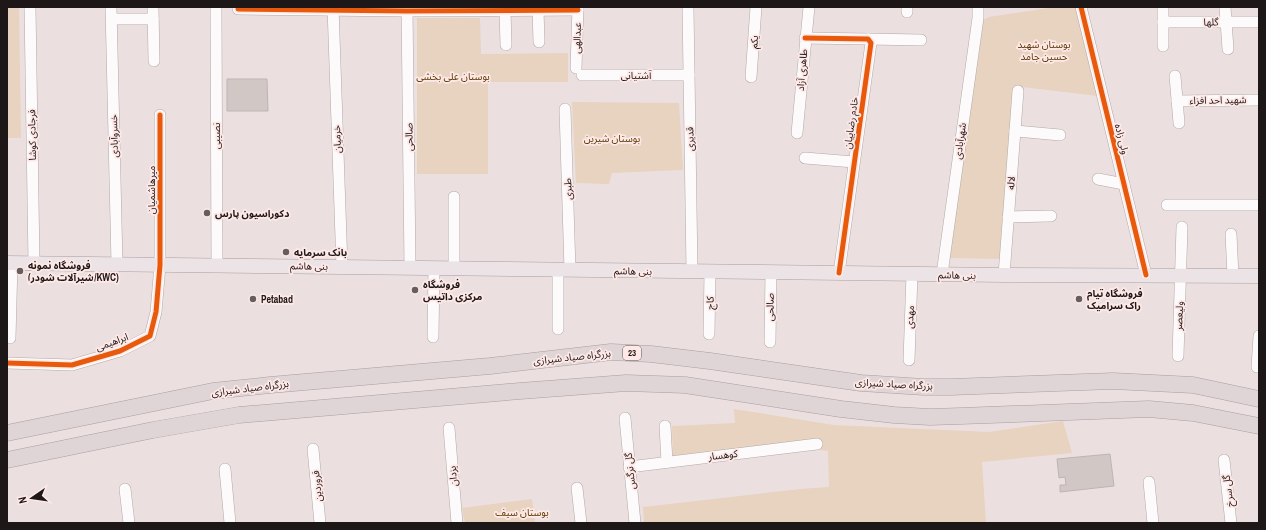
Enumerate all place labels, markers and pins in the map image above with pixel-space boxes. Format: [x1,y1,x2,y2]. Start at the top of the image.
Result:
place label: دکوراسیون پارس [215,207,289,220]
marker: دکوراسیون پارس [202,208,212,218]
place label: بانک سرمایه [294,246,347,259]
marker: بانک سرمایه [281,247,291,257]
place label: فروشگاه نمونه (شیرآلات شودر/KWC) [28,259,119,284]
marker: فروشگاه نمونه (شیرآلات شودر/KWC) [15,266,25,276]
place label: فروشگاه مرکزی داتیس [423,278,483,303]
marker: فروشگاه مرکزی داتیس [410,285,420,295]
place label: فروشگاه تیام راک سرامیک [1087,287,1143,312]
place label: Petabad [261,293,293,306]
marker: Petabad [248,294,258,304]
marker: فروشگاه تیام راک سرامیک [1074,294,1084,304]

